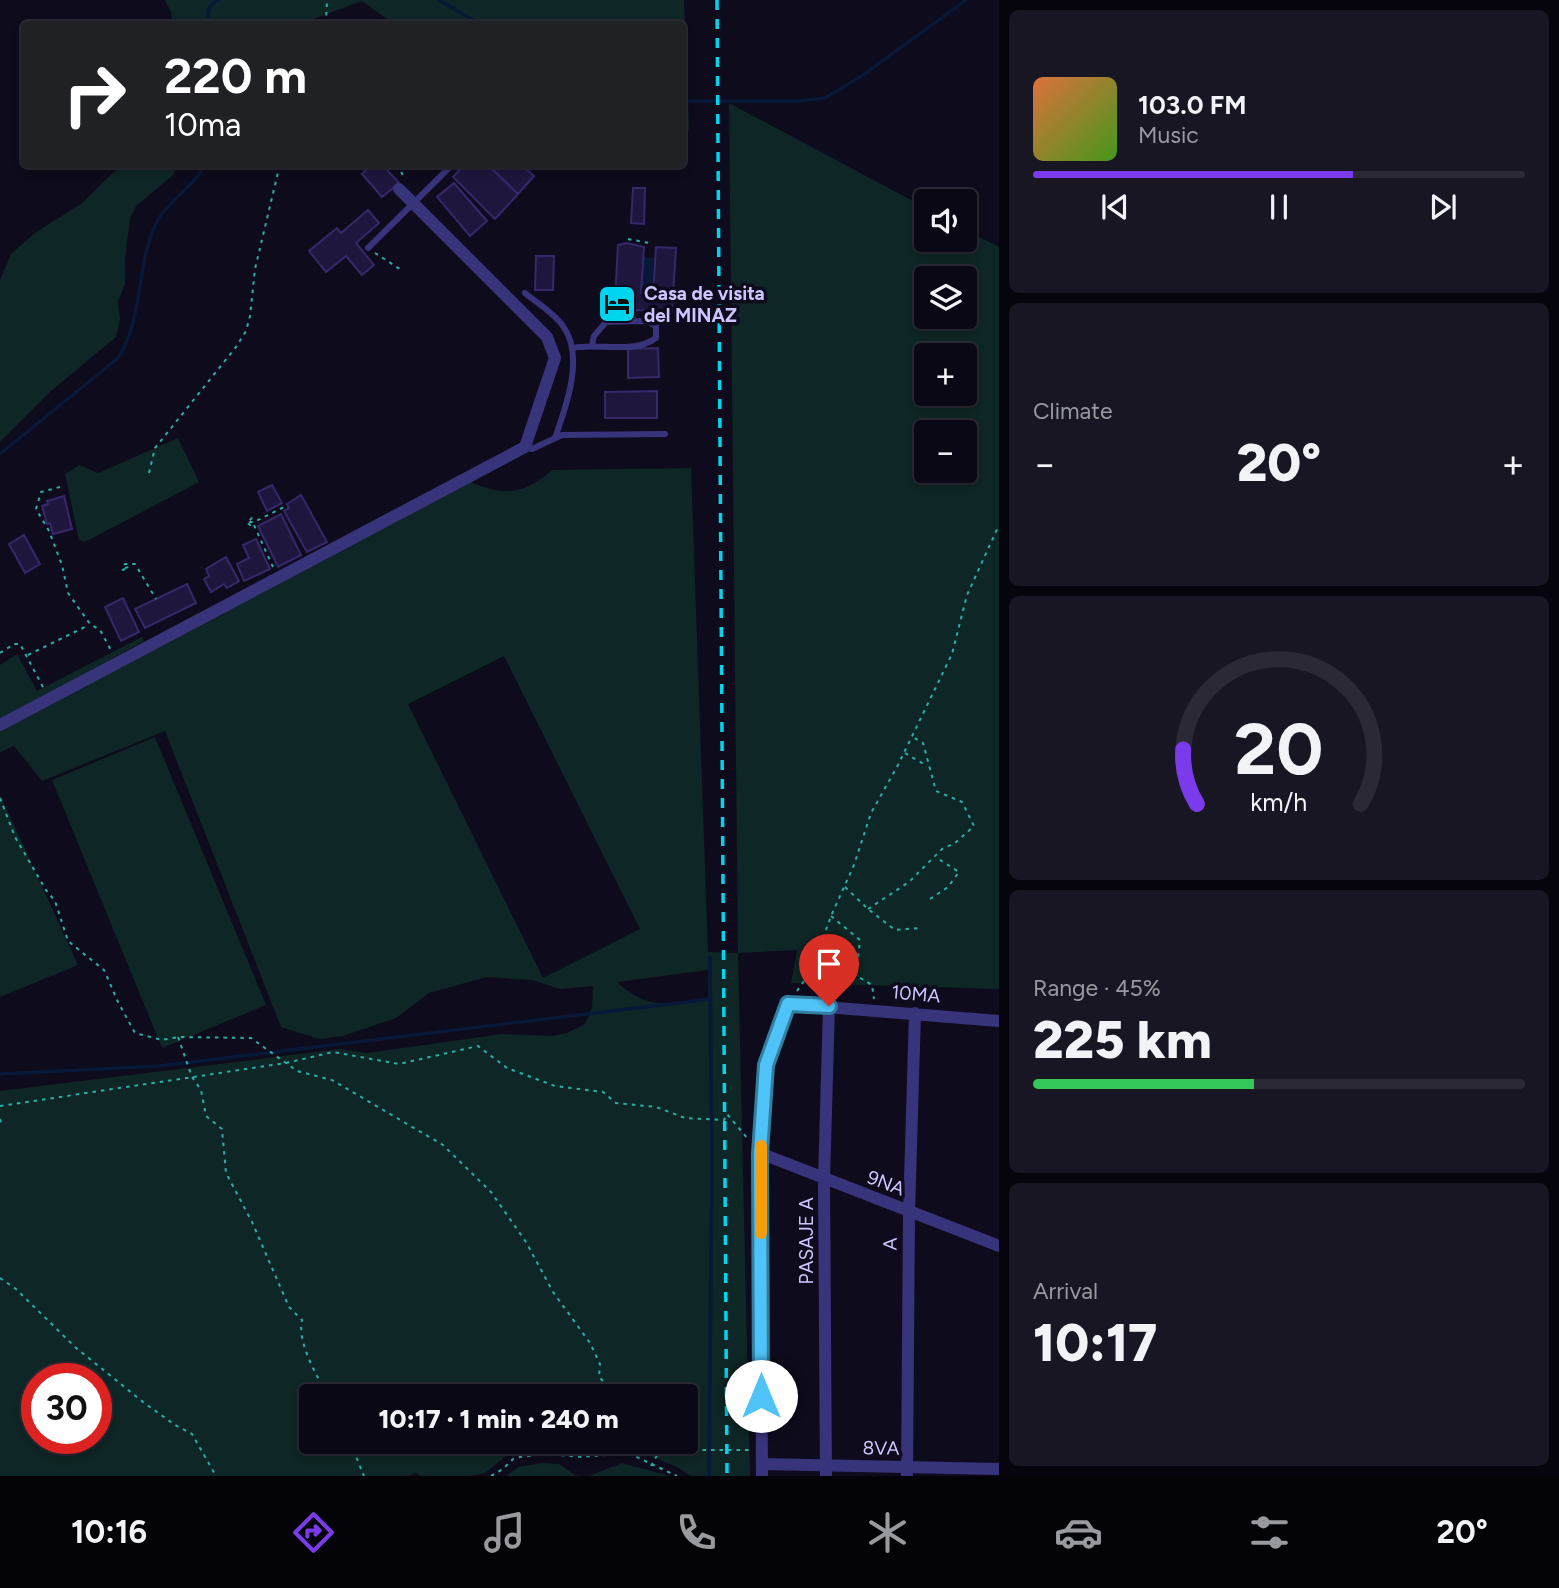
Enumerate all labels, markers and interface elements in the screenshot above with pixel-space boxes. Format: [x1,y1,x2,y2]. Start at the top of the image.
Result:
text: 220 m [164,46,307,105]
icon: right [49,49,140,140]
text: 103.0 FM [1138,89,1246,121]
text: 10ma [164,106,241,144]
text: Music [1138,121,1199,149]
icon: previous [1096,188,1134,226]
icon: pause [1260,188,1298,226]
icon: next [1424,188,1462,226]
map controls [914,189,977,483]
button: sound [914,189,977,252]
button: layers [914,266,977,329]
place label: Casa de visita del MINAZ [644,282,765,327]
hotel icon: Casa de visita del MINAZ [596,283,638,325]
button: + [914,343,977,406]
text: Climate [1033,397,1112,425]
button: − [914,420,977,483]
text: 20° [1237,432,1321,494]
text: − [1033,441,1057,487]
text: + [1501,441,1525,487]
text: 20 [1234,705,1324,792]
text: km/h [1250,787,1308,817]
pin [799,934,859,1006]
icon: arrive [810,945,848,983]
text: Range · 45% [1033,974,1161,1002]
street label: 10MA [891,980,942,1008]
text: 225 km [1033,1009,1212,1071]
street label: 9NA [864,1165,908,1201]
street label: PASAJE A [795,1197,818,1284]
street label: A [878,1237,902,1251]
text: Arrival [1033,1277,1098,1305]
text: 10:17 [1033,1312,1157,1374]
position arrow [724,1359,798,1433]
speed limit sign: 30 [21,1363,112,1454]
text: 10:17 · 1 min · 240 m [378,1403,619,1435]
street label: 8VA [862,1436,900,1460]
icon: directions [289,1508,338,1557]
icon: music [480,1508,529,1557]
icon: phone [672,1508,721,1557]
icon: climate [863,1508,912,1557]
icon: car [1054,1508,1103,1557]
icon: filters [1245,1508,1294,1557]
text: 10:16 [71,1513,147,1551]
text: 20° [1436,1513,1488,1551]

